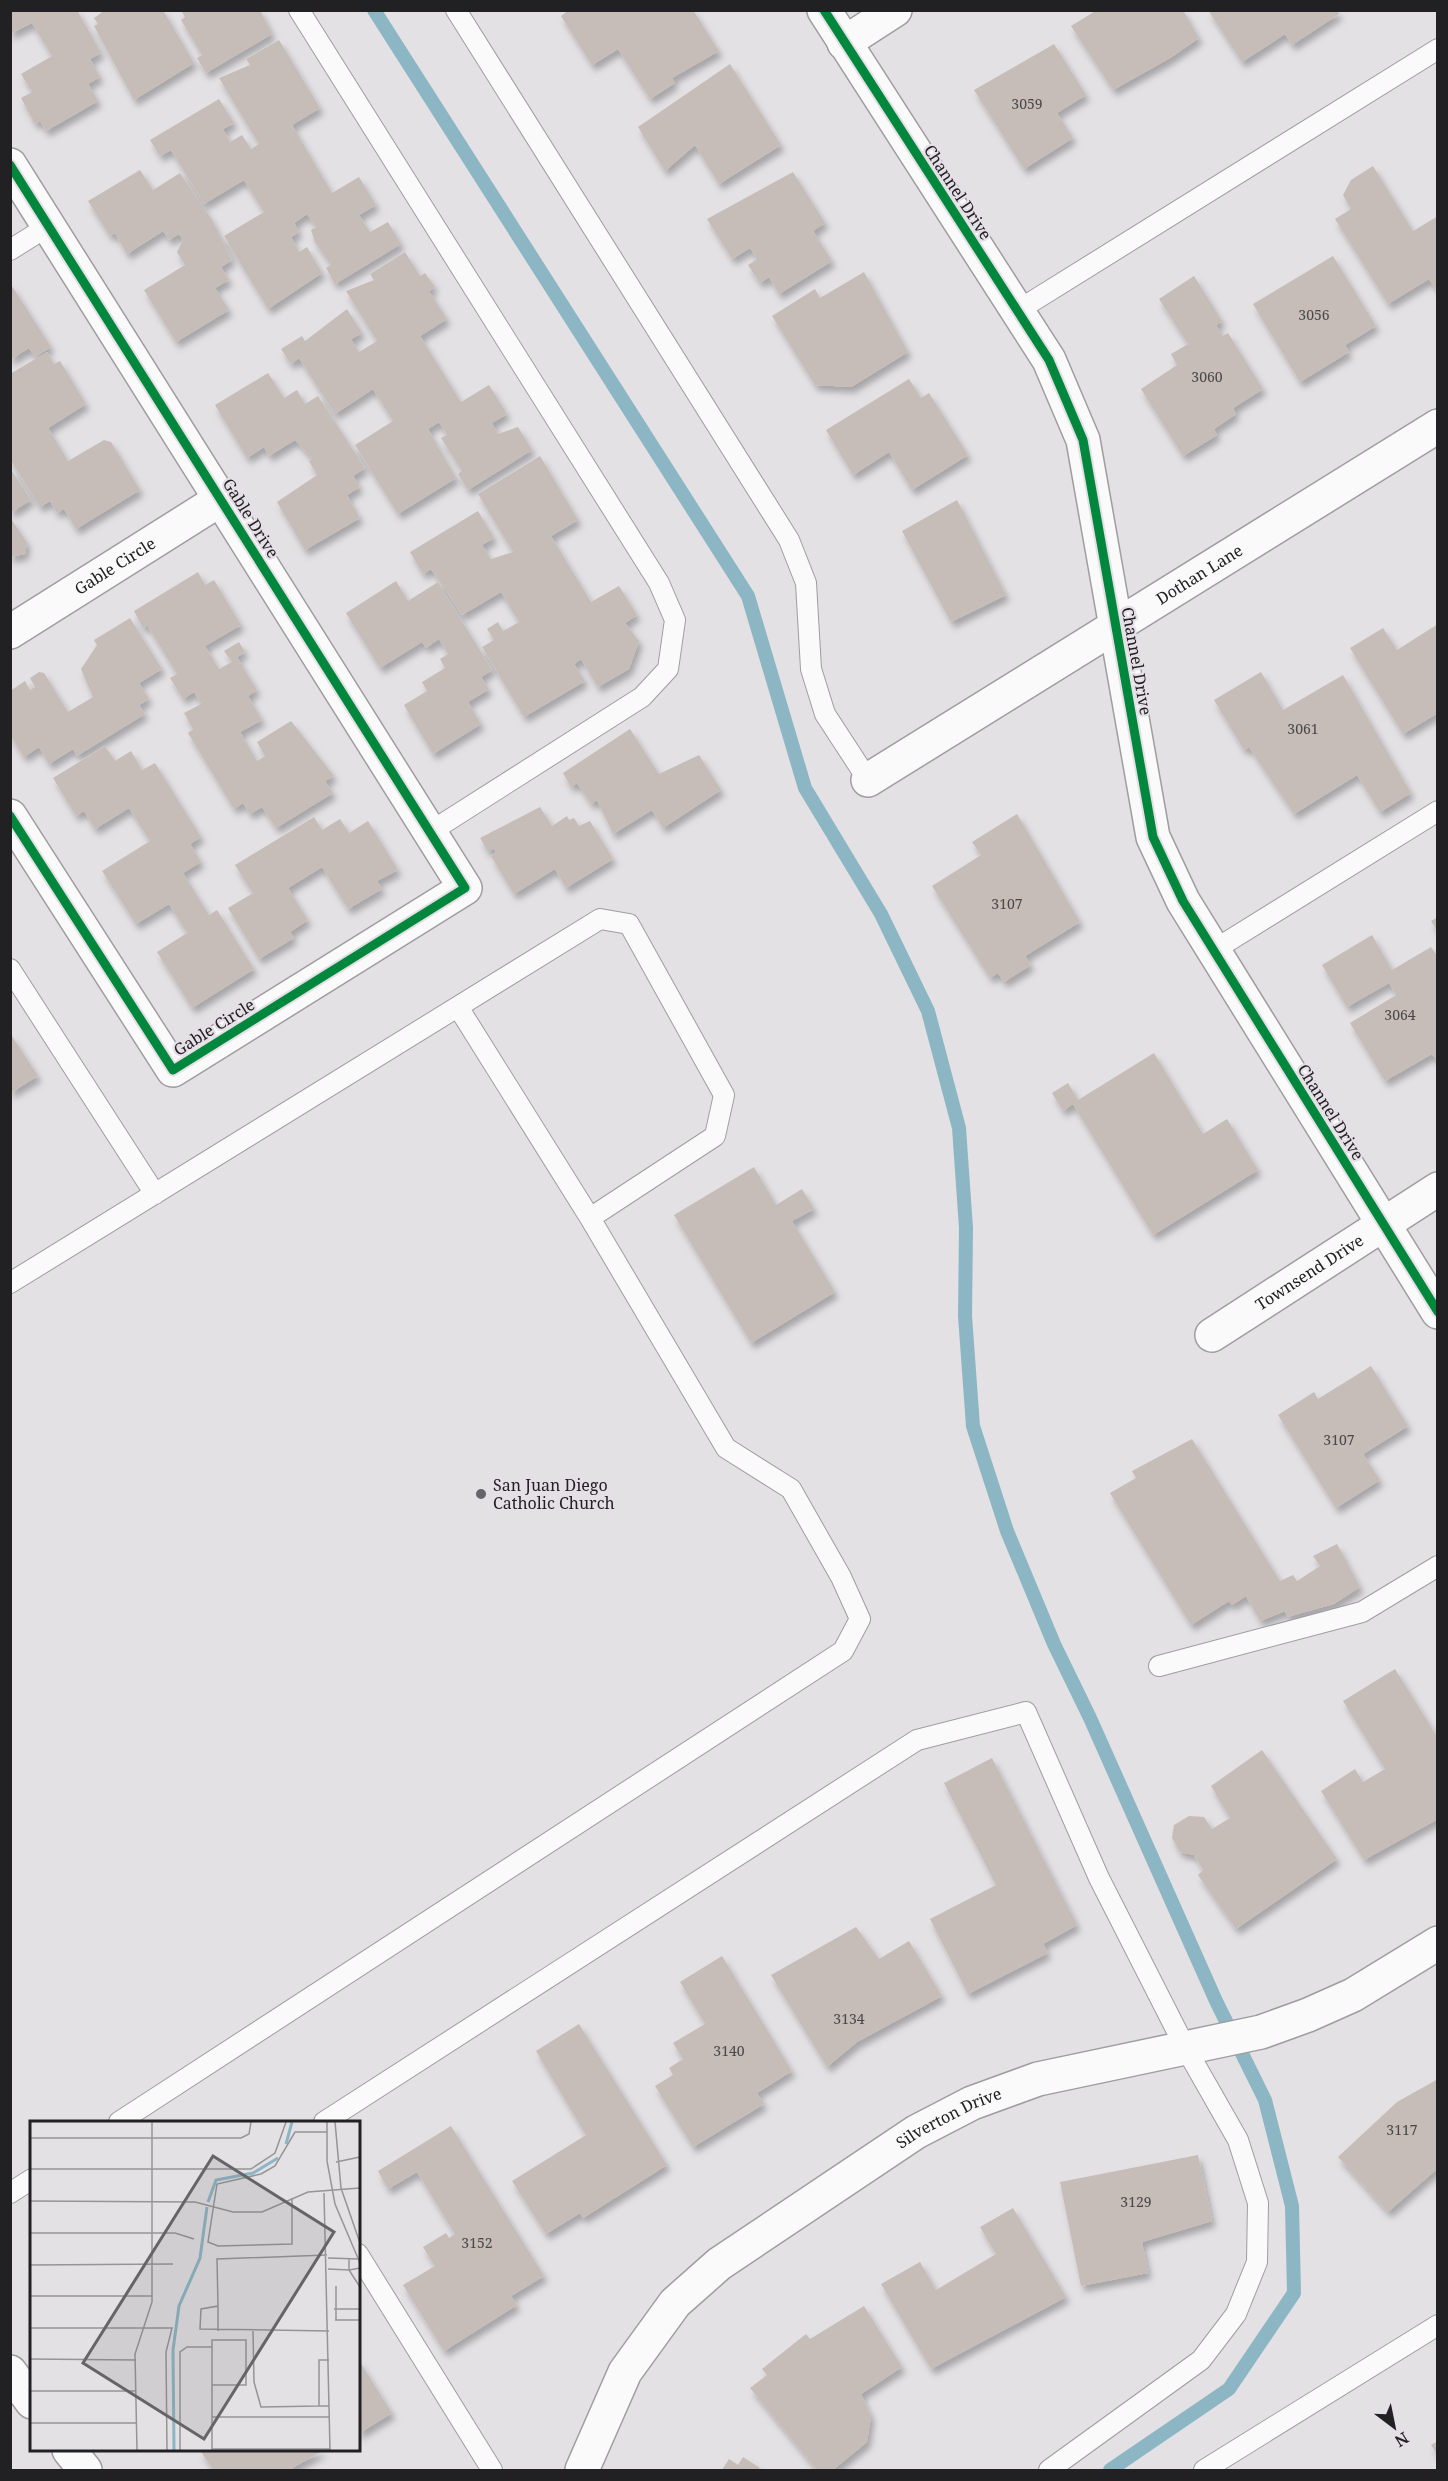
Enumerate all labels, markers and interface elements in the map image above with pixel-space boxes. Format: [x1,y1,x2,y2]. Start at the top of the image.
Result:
house number: 3059 [1011,94,1043,113]
street label: Channel Drive [919,140,997,244]
house number: 3056 [1298,305,1330,324]
house number: 3060 [1191,367,1223,386]
street label: Gable Drive [218,474,284,562]
street label: Gable Circle [70,532,160,600]
street label: Dothan Lane [1152,539,1247,609]
street label: Channel Drive [1117,605,1157,717]
house number: 3061 [1287,719,1319,738]
house number: 3107 [991,894,1023,913]
street label: Gable Circle [169,993,259,1061]
house number: 3064 [1384,1005,1416,1024]
street label: Channel Drive [1293,1060,1369,1164]
street label: Townsend Drive [1251,1229,1368,1315]
house number: 3107 [1323,1430,1355,1449]
place label: San Juan Diego Catholic Church [493,1474,615,1514]
marker: San Juan Diego Catholic Church [474,1487,488,1501]
house number: 3134 [833,2009,865,2028]
house number: 3140 [713,2041,745,2060]
street label: Silverton Drive [892,2082,1005,2153]
house number: 3117 [1386,2120,1418,2139]
inset map [30,2121,360,2451]
house number: 3129 [1120,2192,1152,2211]
house number: 3152 [461,2233,493,2252]
north arrow [1364,2397,1424,2457]
text: N [1390,2427,1413,2453]

